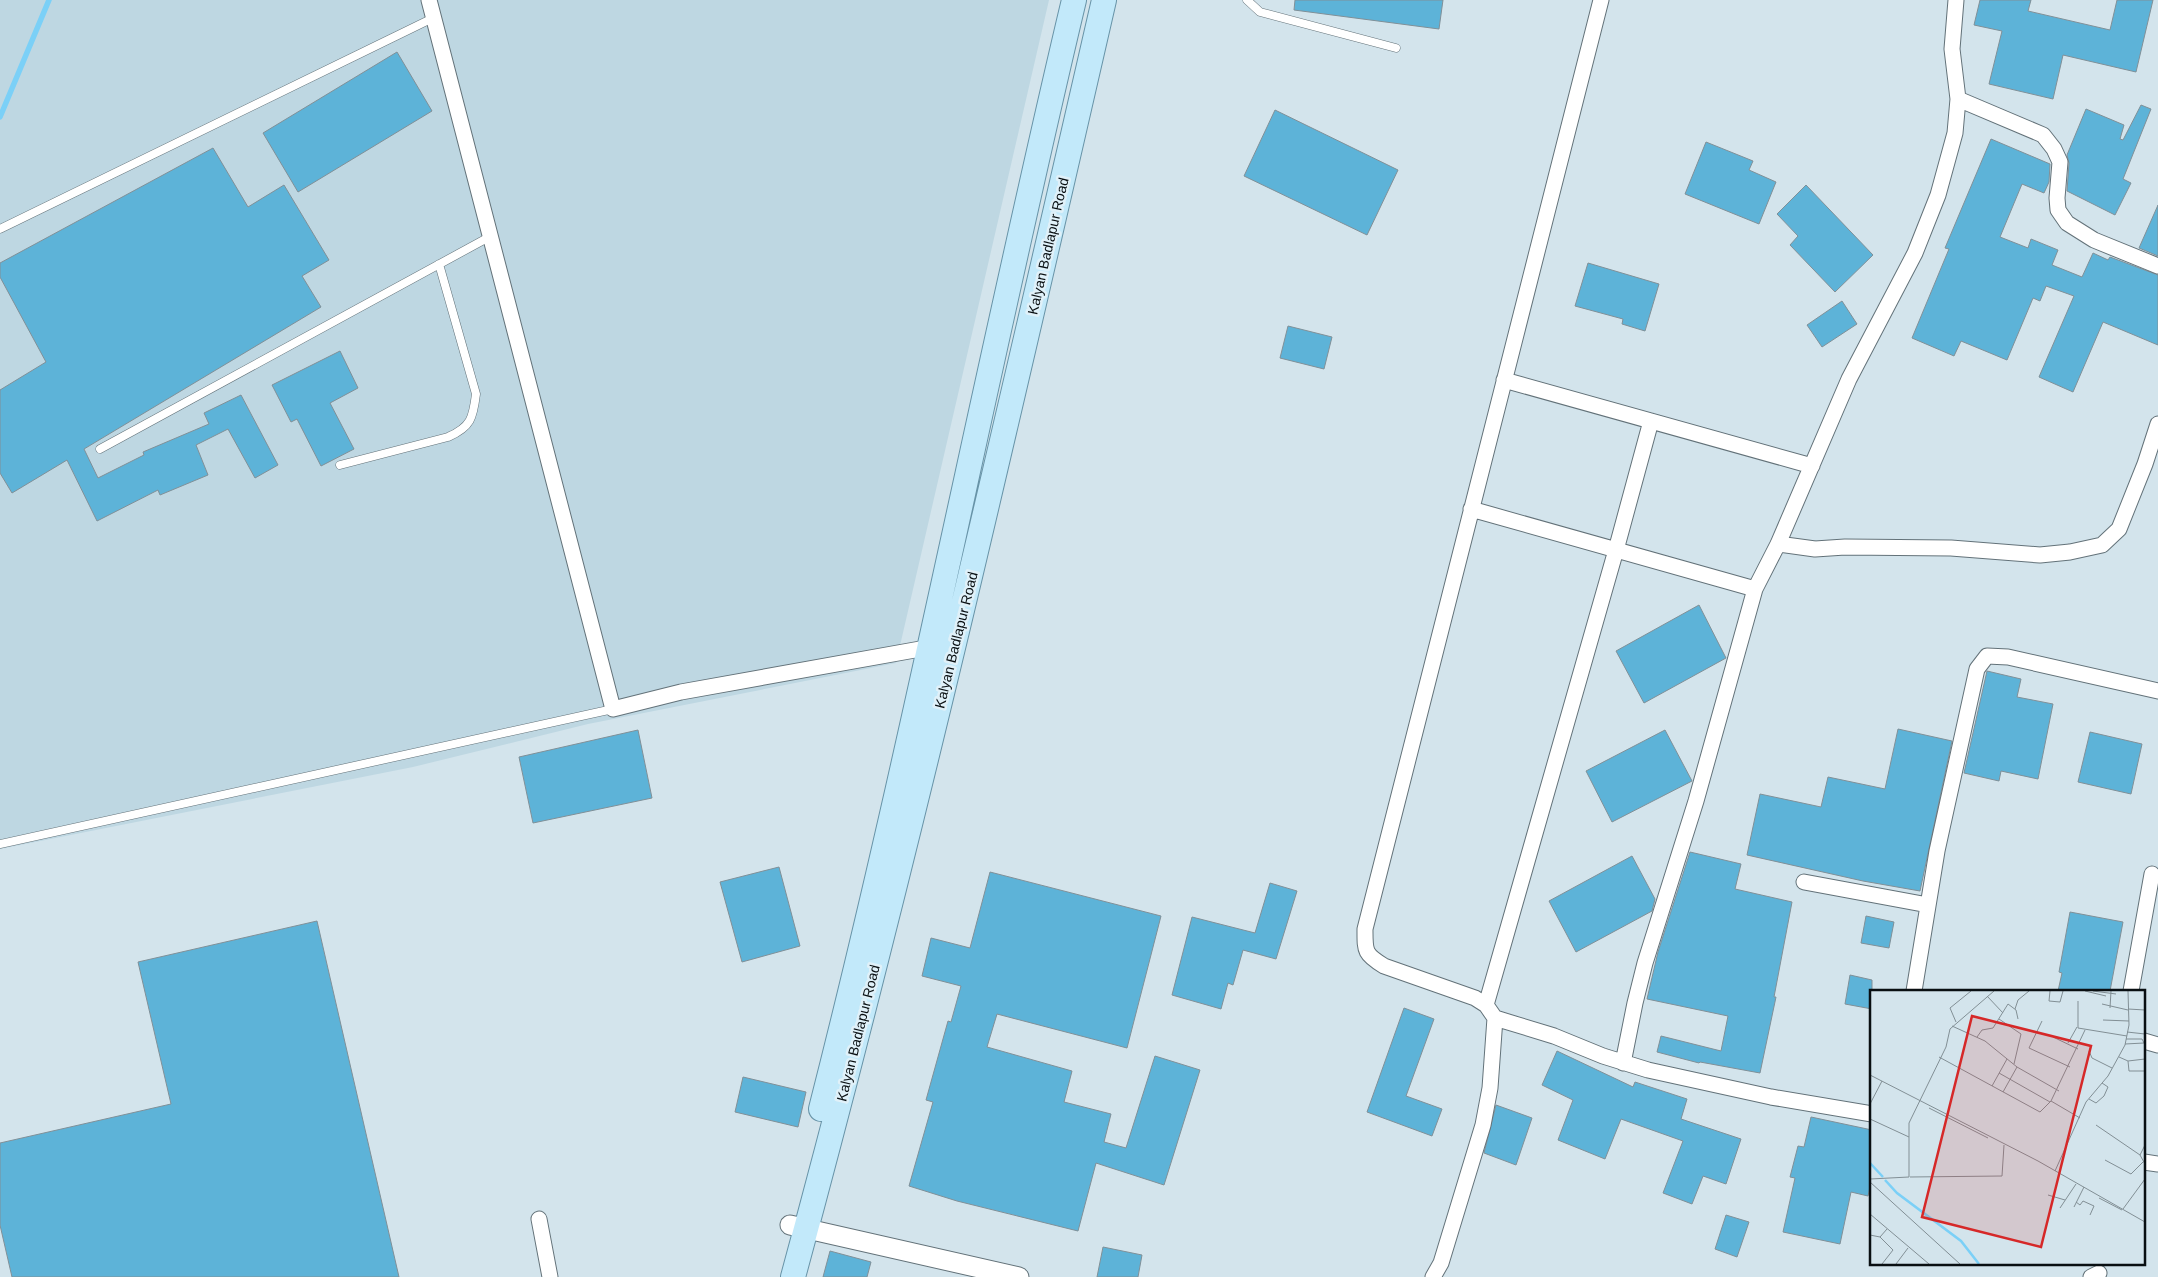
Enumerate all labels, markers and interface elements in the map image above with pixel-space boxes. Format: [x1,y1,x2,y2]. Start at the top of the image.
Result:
street label: Kalyan Badlapur Road [1024,176,1072,316]
street label: Kalyan Badlapur Road [931,570,981,710]
street label: Kalyan Badlapur Road [833,963,883,1103]
inset map [1870,990,2146,1264]

